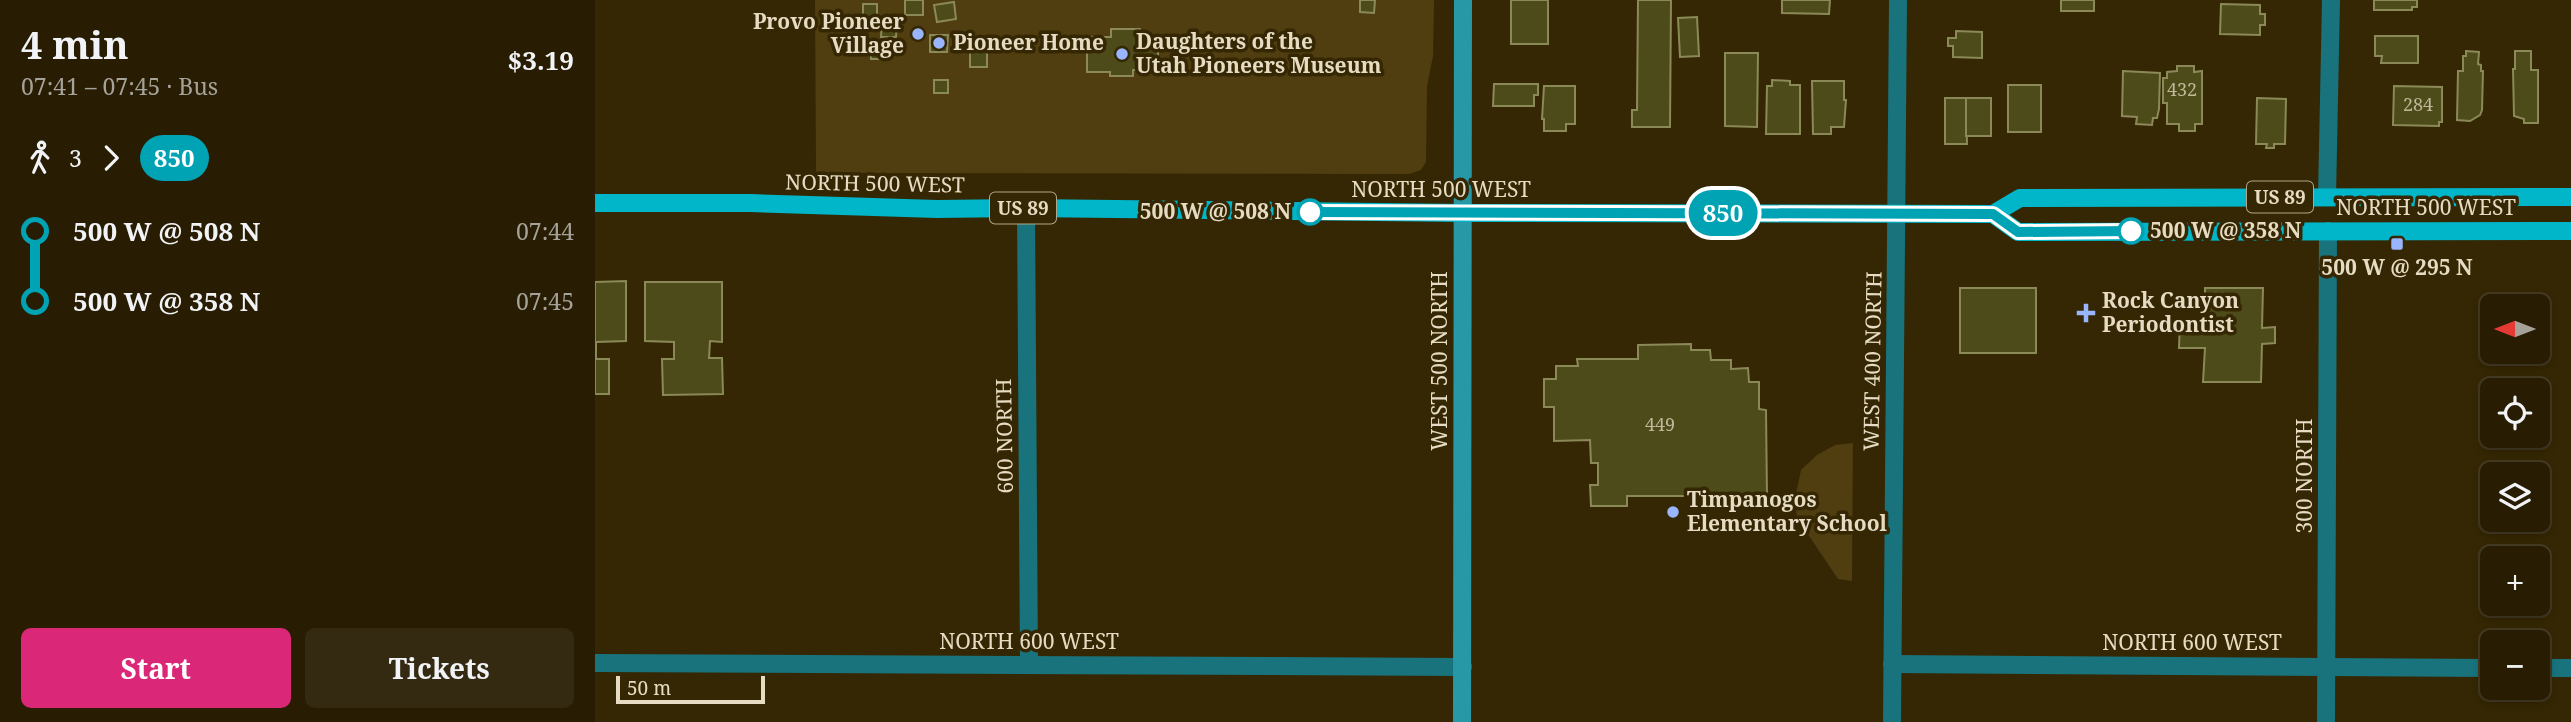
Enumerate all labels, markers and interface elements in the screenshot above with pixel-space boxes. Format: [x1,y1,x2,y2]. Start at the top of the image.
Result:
place label: Provo Pioneer Village [753,7,904,59]
text: 4 min [21,18,129,70]
marker: Provo Pioneer Village [910,26,926,42]
place label: Daughters of the Utah Pioneers Museum [1136,27,1382,79]
place label: Pioneer Home [953,28,1104,56]
marker: Pioneer Home [931,35,947,51]
text: $3.19 [508,42,574,78]
marker: Daughters of the Utah Pioneers Museum [1114,46,1130,62]
text: 07:41 – 07:45 · Bus [21,70,218,102]
house number: 432 [2167,77,2197,101]
house number: 284 [2403,92,2433,116]
icon: walk [21,139,59,177]
icon: forward [92,139,130,177]
text: 850 [154,141,195,174]
text: 3 [69,142,82,174]
street label: NORTH 500 WEST [785,167,965,199]
street label: NORTH 500 WEST [1351,175,1531,203]
road number: US 89 [2247,182,2313,212]
line badge: 850 [1683,190,1763,236]
road number: US 89 [990,192,1056,224]
street label: NORTH 500 WEST [2336,193,2516,221]
text: 850 [1703,196,1743,229]
place label: 500 W @ 508 N [1140,197,1291,225]
marker: 500 W @ 508 N [1297,199,1323,225]
text: 500 W @ 508 N [73,213,260,249]
text: 07:44 [516,215,574,247]
place label: 500 W @ 358 N [2150,216,2302,244]
marker: 500 W @ 358 N [2118,218,2144,244]
marker: 500 W @ 295 N [2389,236,2405,252]
place label: 500 W @ 295 N [2321,253,2473,281]
street label: WEST 500 NORTH [1425,271,1453,451]
street label: WEST 400 NORTH [1856,271,1888,451]
text: 500 W @ 358 N [73,283,260,319]
text: 07:45 [516,285,574,317]
place label: Rock Canyon Periodontist [2102,286,2239,338]
north arrow [2480,294,2550,364]
map controls [2480,294,2550,700]
marker: Rock Canyon Periodontist [2076,303,2096,323]
street label: 600 NORTH [989,378,1019,494]
button: locate [2480,378,2550,448]
house number: 449 [1645,412,1675,436]
street label: 300 NORTH [2290,418,2318,534]
button: layers [2480,462,2550,532]
place label: Timpanogos Elementary School [1687,485,1888,537]
marker: Timpanogos Elementary School [1665,504,1681,520]
button: + [2480,546,2550,616]
street label: NORTH 600 WEST [939,627,1119,655]
button: Start [21,628,291,708]
button: Tickets [305,628,574,708]
street label: NORTH 600 WEST [2102,628,2282,656]
button: − [2480,630,2550,700]
scale bar [616,673,765,705]
text: 50 m [627,675,671,701]

